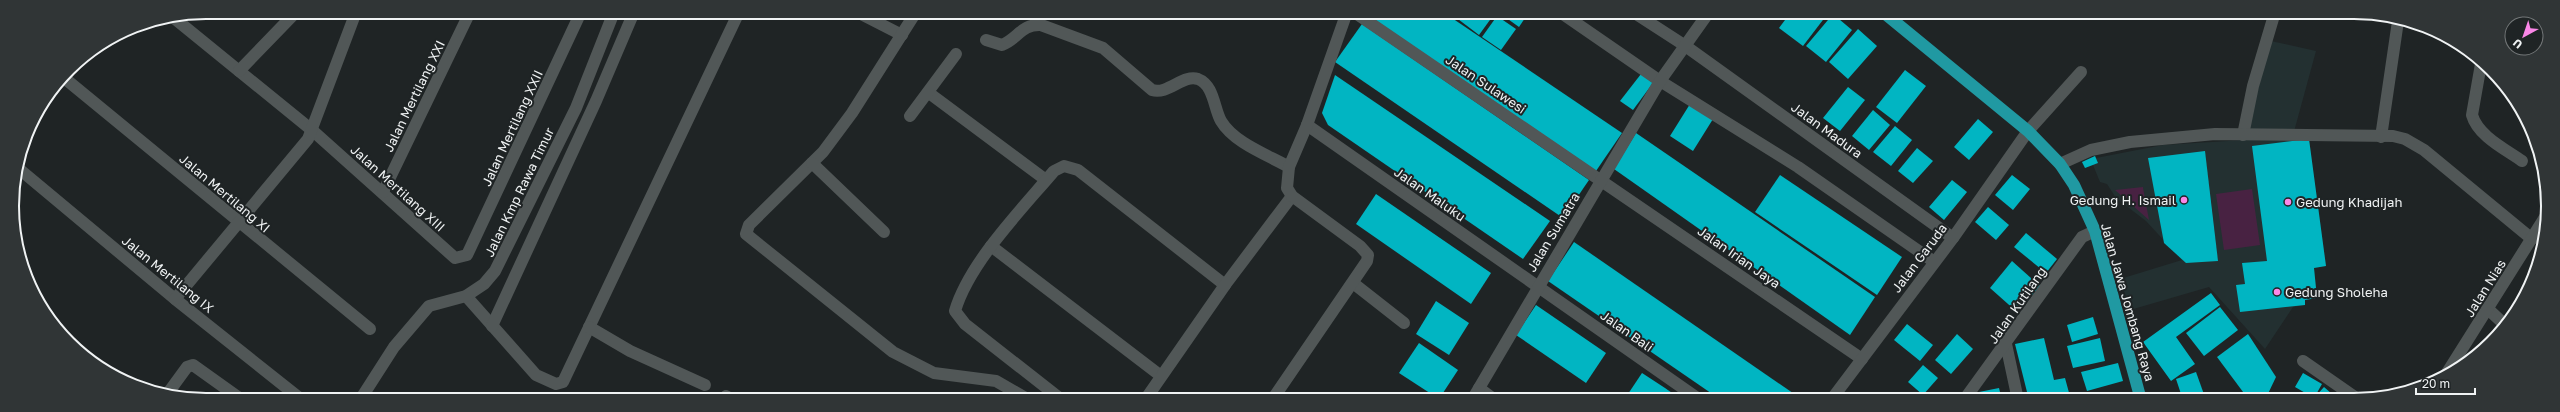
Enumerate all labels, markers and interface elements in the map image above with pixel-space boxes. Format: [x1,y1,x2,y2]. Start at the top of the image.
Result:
north arrow [2504,16,2544,56]
text: U [2510,36,2525,52]
street label: Jalan Mertilang XXI [380,38,448,154]
street label: Jalan Sulawesi [1443,51,1529,117]
street label: Jalan Mertilang XXII [478,67,546,189]
street label: Jalan Madura [1788,99,1866,161]
street label: Jalan Kmp Rawa Timur [481,125,557,259]
street label: Jalan Mertilang XIII [347,141,449,235]
street label: Jalan Mertilang XI [176,150,274,236]
street label: Jalan Maluku [1391,164,1469,224]
street label: Jalan Sumatra [1523,189,1583,275]
place label: Gedung H. Ismail [2070,192,2176,208]
place label: Gedung Khadijah [2296,194,2402,210]
marker: Gedung H. Ismail [2179,195,2189,205]
marker: Gedung Khadijah [2283,197,2293,207]
street label: Jalan Garuda [1888,220,1950,296]
street label: Jalan Jawa Jombang Raya [2098,221,2158,383]
street label: Jalan Irian Jaya [1695,223,1783,291]
street label: Jalan Mertilang IX [119,232,217,316]
street label: Jalan Nias [2461,256,2509,320]
street label: Jalan Kutilang [1985,264,2049,346]
place label: Gedung Sholeha [2285,284,2388,300]
marker: Gedung Sholeha [2272,287,2282,297]
street label: Jalan Bali [1597,307,1657,355]
scale bar [2416,370,2475,396]
text: 20 m [2422,376,2450,391]

